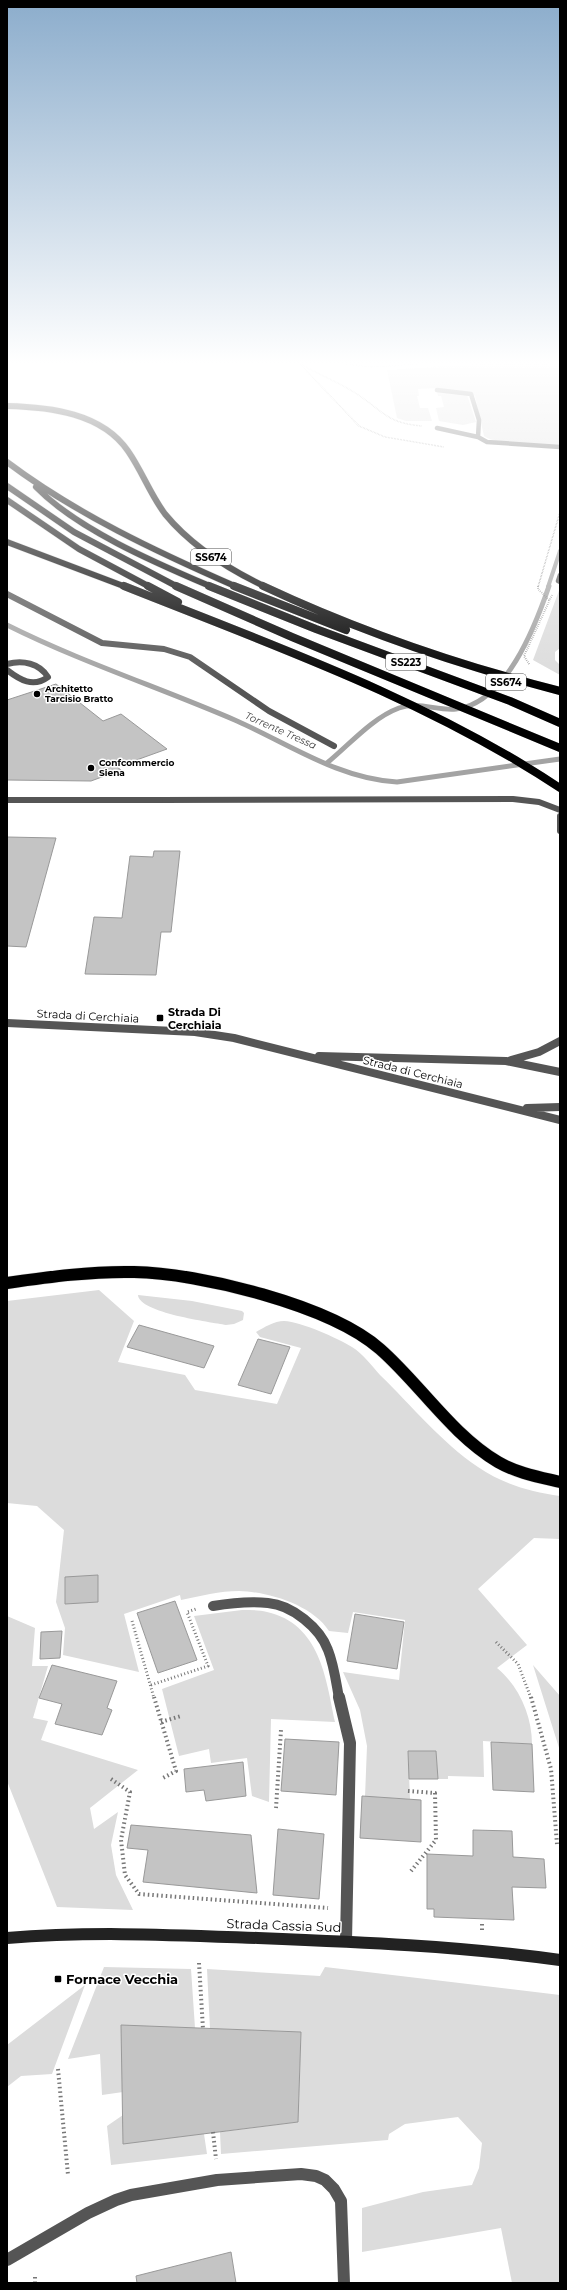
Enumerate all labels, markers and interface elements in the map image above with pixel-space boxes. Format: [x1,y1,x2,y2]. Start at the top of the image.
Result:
road number: SS674 [191,549,231,565]
road number: SS223 [386,654,426,670]
road number: SS674 [486,674,526,690]
place label: Architetto Tarcisio Bratto [44,683,113,704]
marker: Architetto Tarcisio Bratto [32,689,42,699]
water label: Torrente Tressa [243,709,319,752]
place label: Confcommercio Siena [99,757,174,778]
marker: Confcommercio Siena [86,763,96,773]
place label: Strada Di Cerchiaia [168,1005,222,1032]
street label: Strada di Cerchiaia [36,1006,140,1026]
marker: Strada Di Cerchiaia [155,1013,165,1023]
street label: Strada di Cerchiaia [361,1053,465,1091]
street label: Strada Cassia Sud [226,1915,342,1935]
place label: Fornace Vecchia [66,1971,178,1987]
marker: Fornace Vecchia [53,1974,63,1984]

